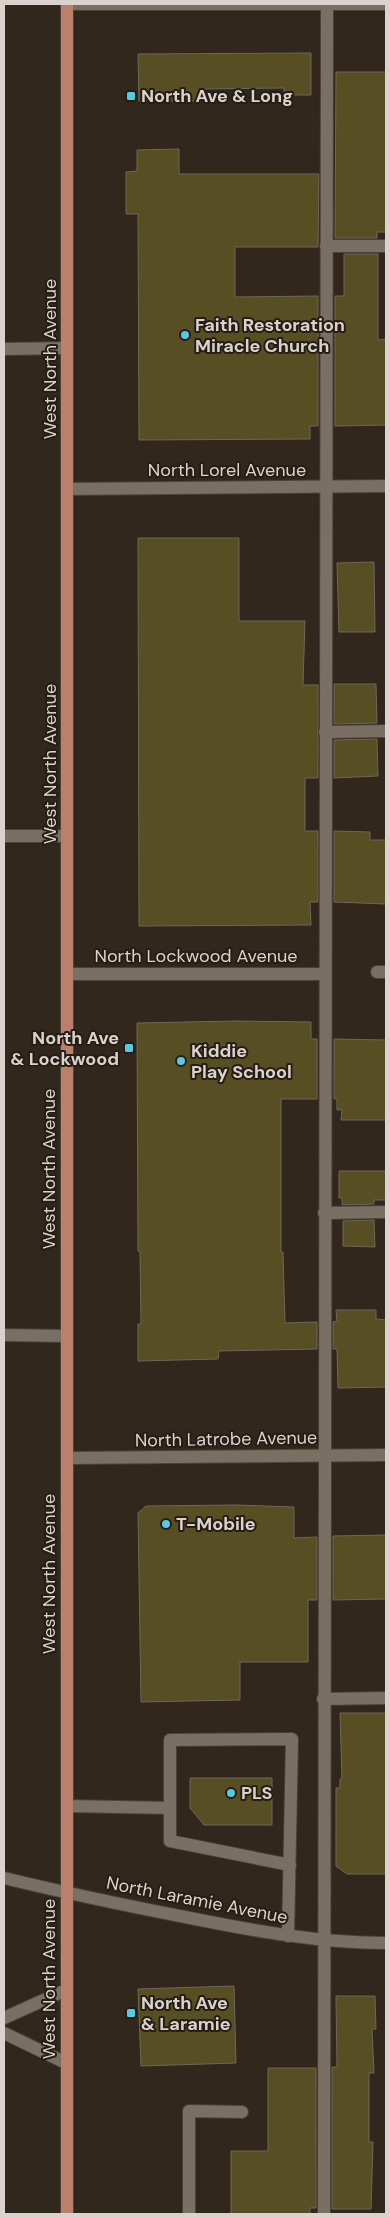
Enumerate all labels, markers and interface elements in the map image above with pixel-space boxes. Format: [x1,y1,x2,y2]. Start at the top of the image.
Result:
place label: North Ave & Long [141,84,293,108]
marker: North Ave & Long [125,90,137,102]
street label: West North Avenue [38,279,62,439]
place label: Faith Restoration Miracle Church [195,313,345,358]
marker: Faith Restoration Miracle Church [179,329,191,341]
street label: North Lorel Avenue [148,458,306,482]
street label: West North Avenue [38,684,62,844]
street label: North Lockwood Avenue [94,944,298,968]
place label: North Ave & Lockwood [11,1026,119,1071]
place label: Kiddie Play School [191,1039,292,1084]
marker: North Ave & Lockwood [123,1042,135,1054]
marker: Kiddie Play School [175,1055,187,1067]
street label: West North Avenue [37,1089,61,1249]
street label: North Latrobe Avenue [135,1425,317,1453]
street label: West North Avenue [37,1494,61,1654]
place label: T-Mobile [176,1512,256,1536]
marker: T-Mobile [160,1518,172,1530]
place label: PLS [241,1781,273,1805]
marker: PLS [225,1787,237,1799]
street label: North Laramie Avenue [104,1871,290,1929]
street label: West North Avenue [37,1899,61,2059]
place label: North Ave & Laramie [141,1991,231,2036]
marker: North Ave & Laramie [125,2007,137,2019]

